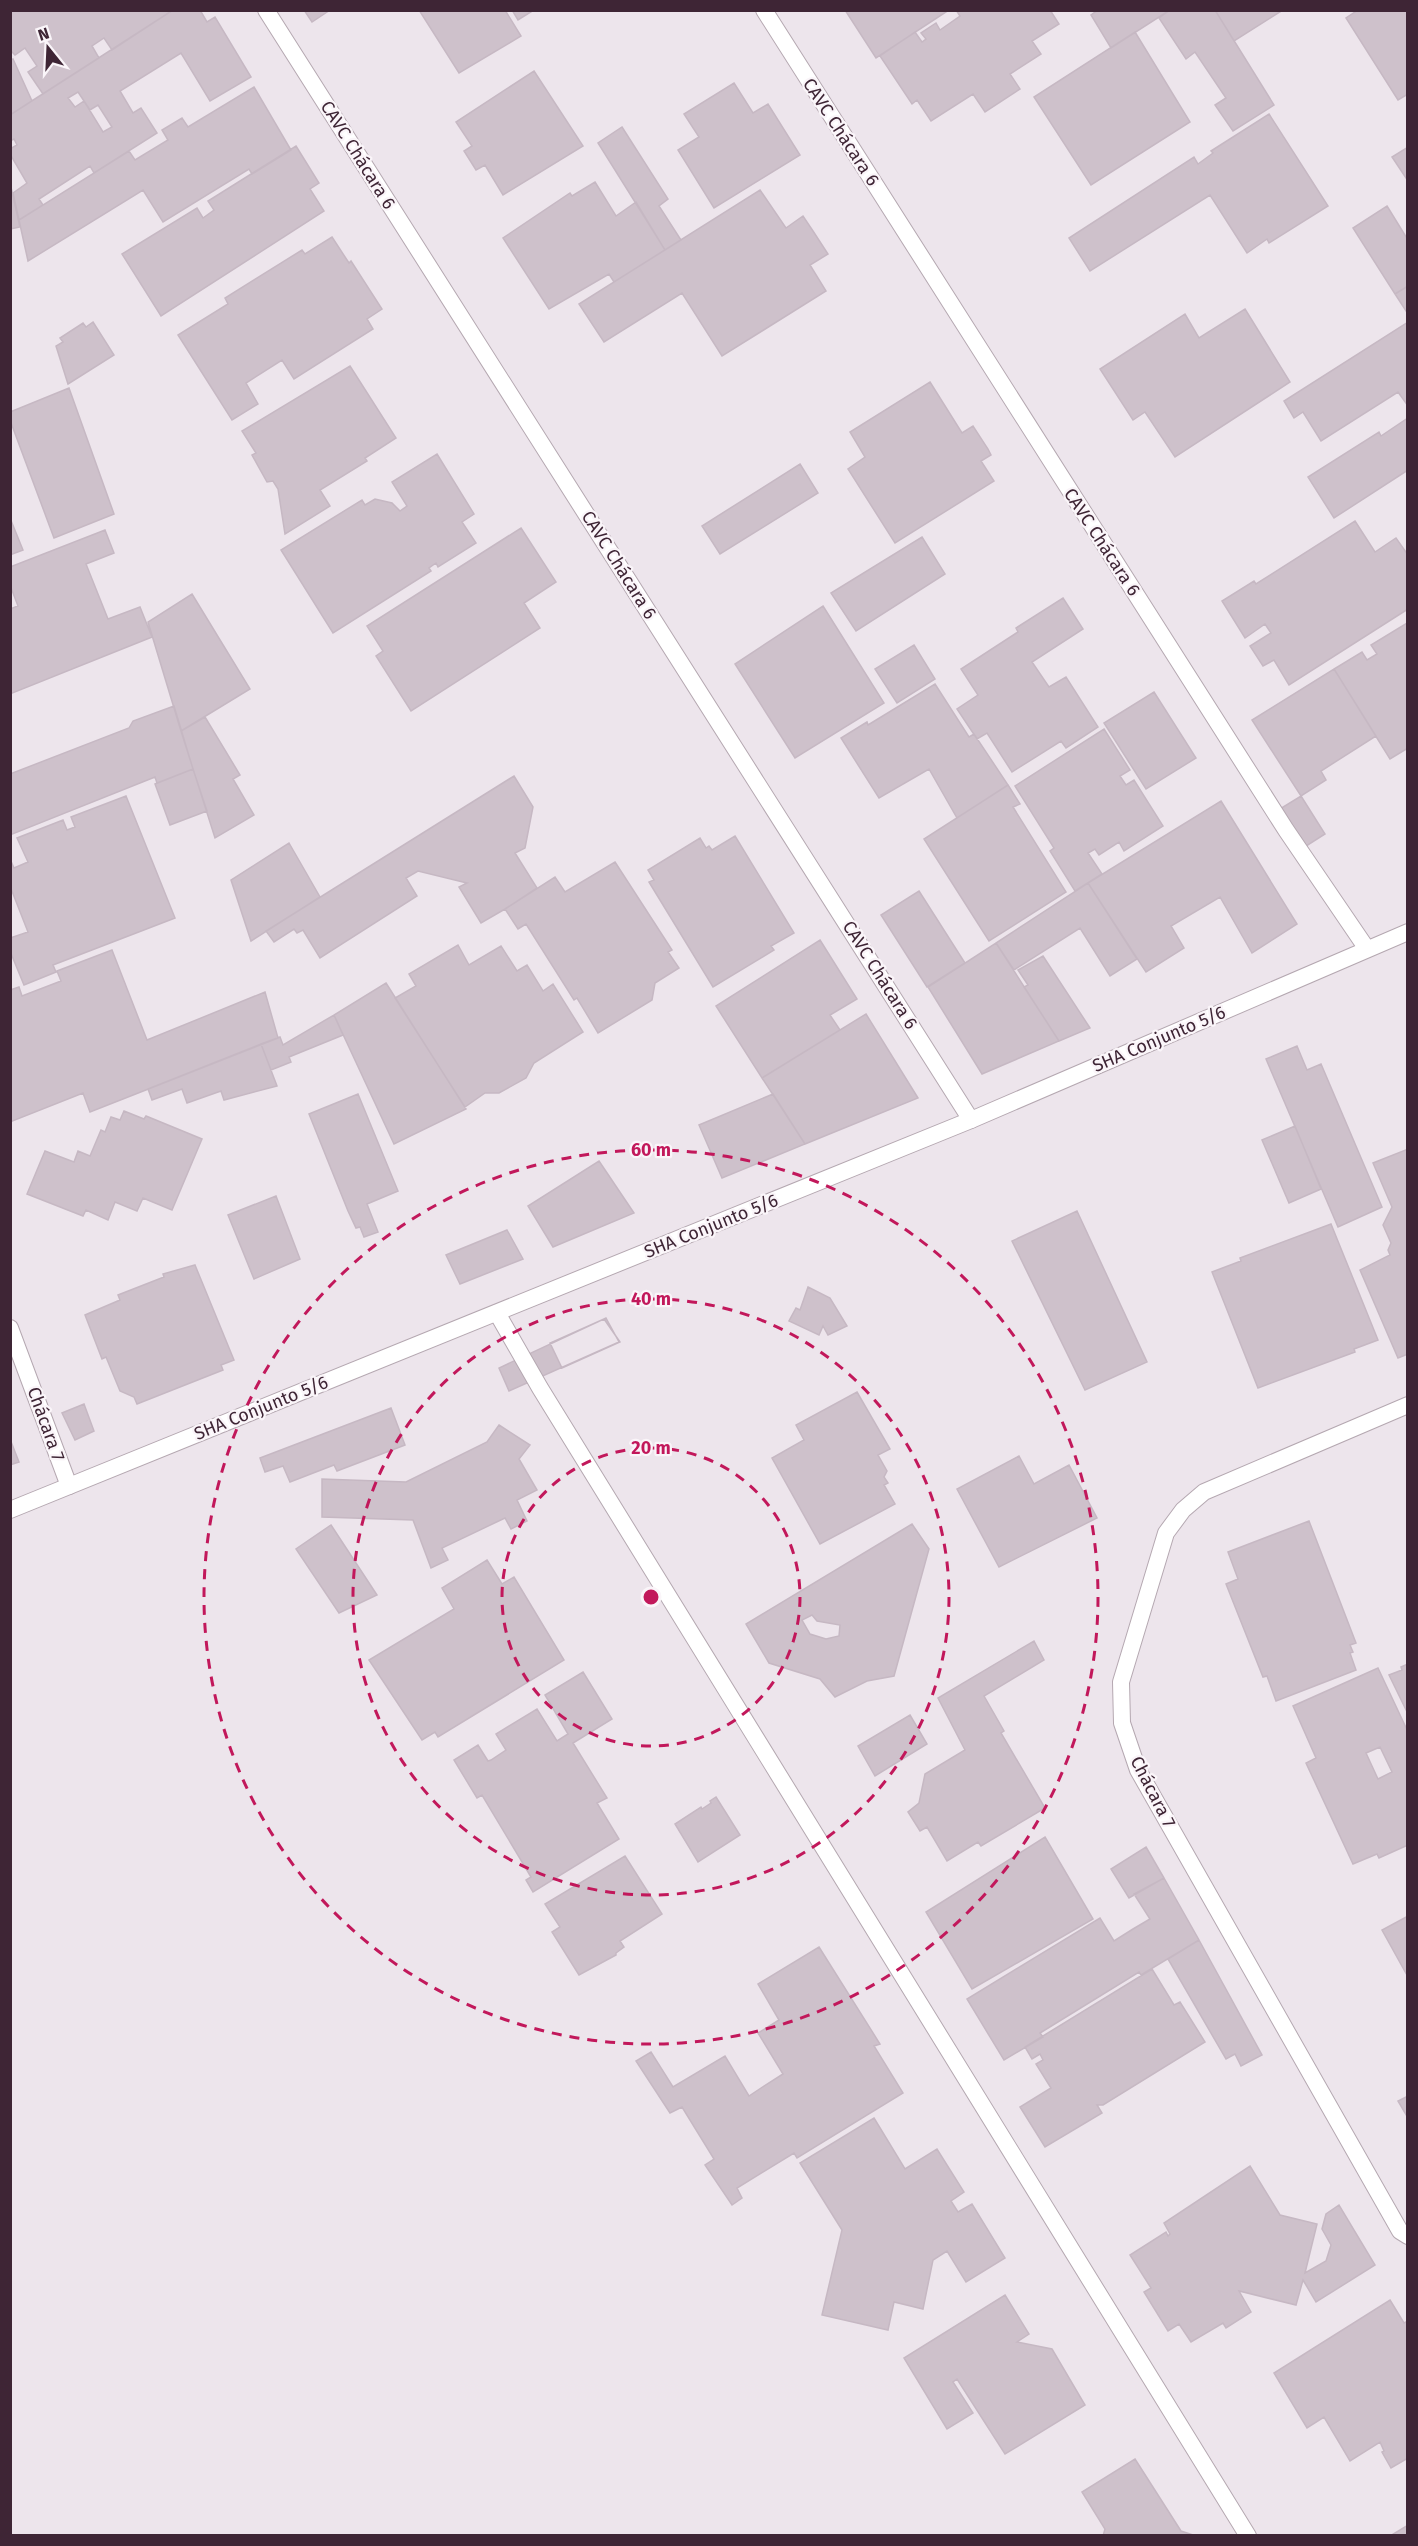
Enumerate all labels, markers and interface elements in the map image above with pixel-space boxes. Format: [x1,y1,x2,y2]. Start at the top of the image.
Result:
north arrow [18,18,78,78]
text: N [36,24,51,45]
street label: CAVC Chácara 6 [798,74,884,190]
street label: CAVC Chácara 6 [316,97,400,213]
street label: CAVC Chácara 6 [1059,484,1145,600]
street label: CAVC Chácara 6 [577,507,661,623]
street label: CAVC Chácara 6 [838,917,922,1033]
street label: SHA Conjunto 5/6 [1089,1001,1229,1077]
text: 60 m [631,1139,671,1161]
street label: SHA Conjunto 5/6 [641,1189,781,1263]
text: 40 m [631,1288,671,1310]
street label: SHA Conjunto 5/6 [191,1371,331,1445]
street label: Chácara 7 [22,1384,70,1464]
text: 20 m [631,1437,671,1459]
centre of rings [641,1587,661,1607]
street label: Chácara 7 [1126,1753,1180,1831]

